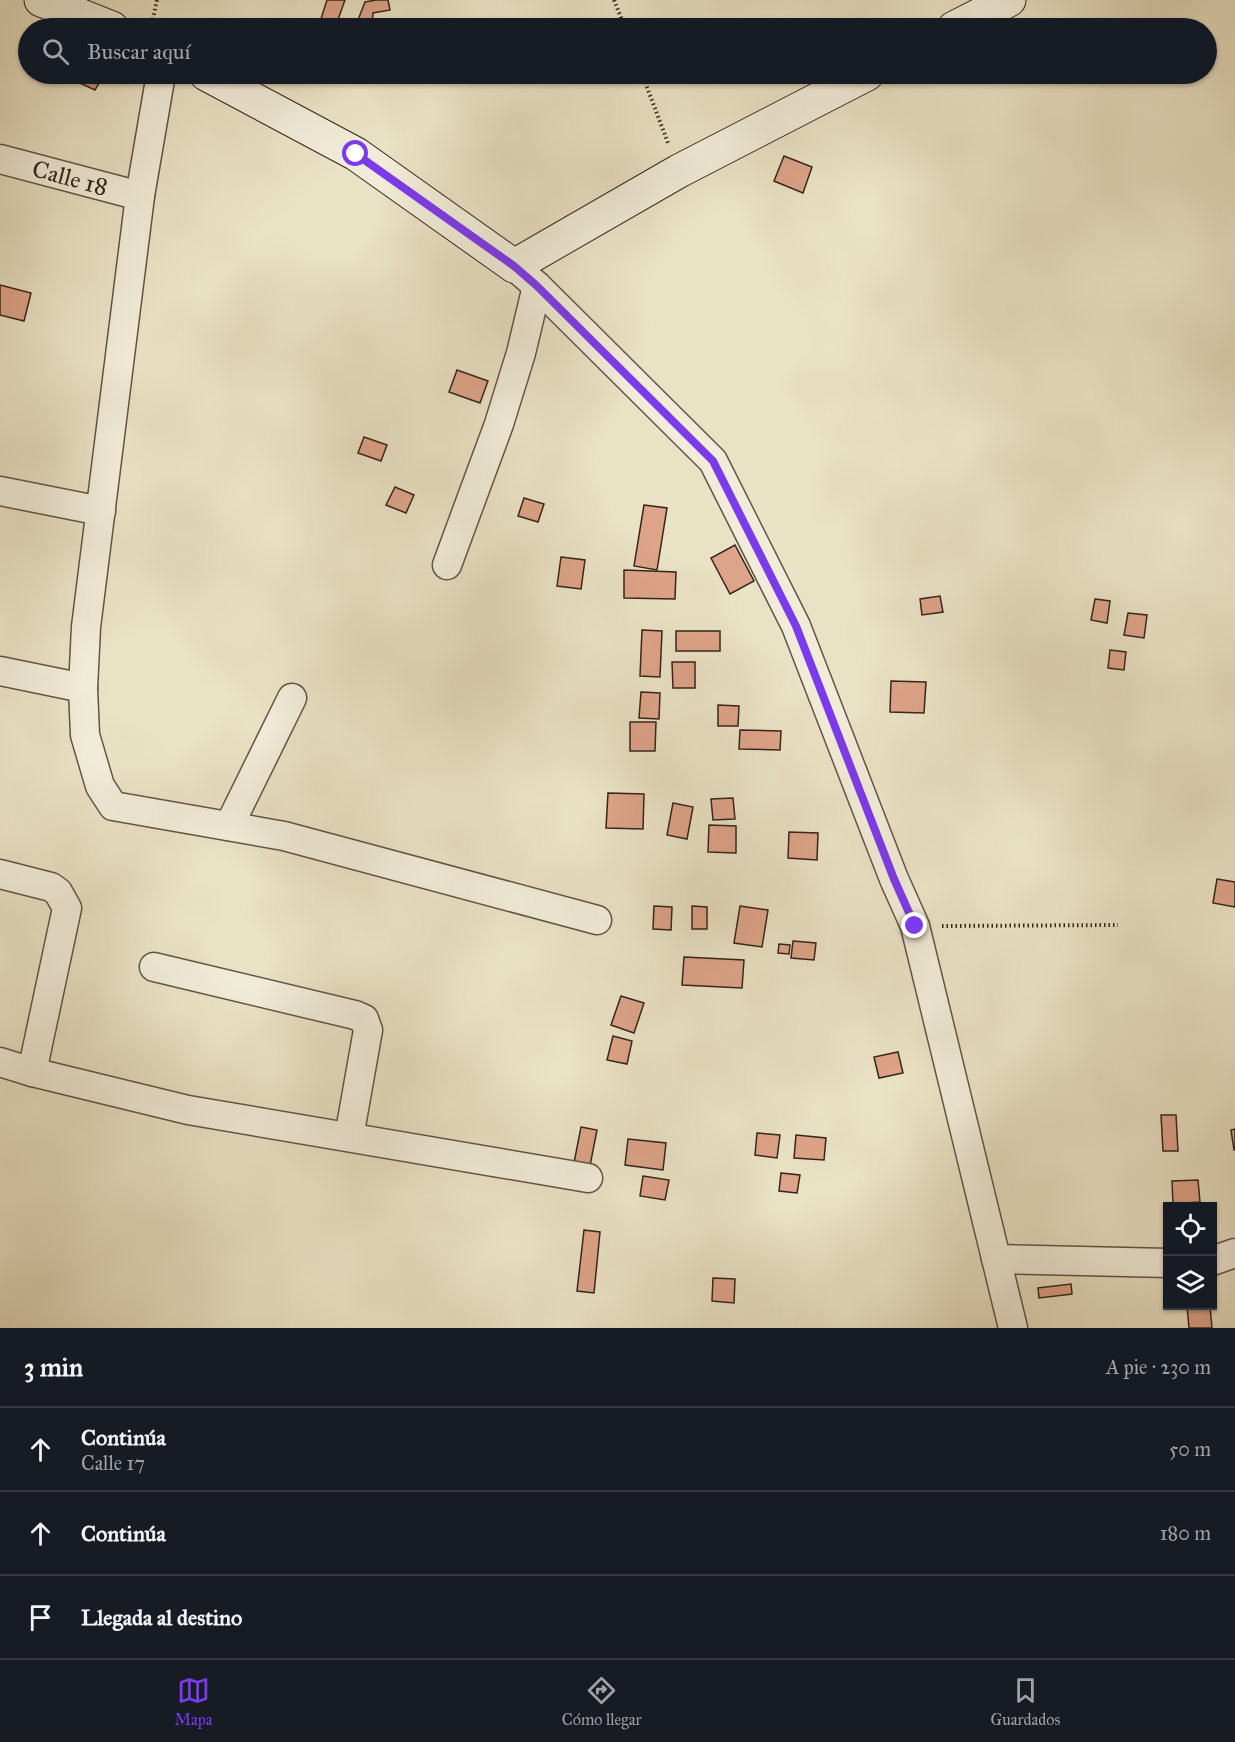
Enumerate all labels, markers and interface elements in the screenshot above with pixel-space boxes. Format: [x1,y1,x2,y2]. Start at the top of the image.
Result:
search box [18,18,1217,84]
icon: search [39,35,72,68]
text: Buscar aquí [87,38,190,65]
route start [342,140,368,166]
street label: Calle 18 [29,154,111,202]
route end [901,912,927,938]
map controls [1163,1202,1217,1310]
button: locate [1163,1202,1217,1256]
button: layers [1163,1256,1217,1310]
text: 3 min [24,1351,83,1383]
text: A pie · 230 m [1106,1355,1211,1379]
text: Continúa [81,1424,166,1451]
icon: ahead [24,1433,57,1466]
text: 50 m [1169,1437,1211,1461]
text: Calle 17 [81,1451,145,1475]
icon: ahead [24,1517,57,1550]
text: Continúa [81,1520,166,1547]
text: 180 m [1160,1521,1211,1545]
icon: arrive [24,1601,57,1634]
text: Llegada al destino [81,1604,242,1631]
tab: Mapa [175,1674,213,1729]
tab: Cómo llegar [562,1674,641,1729]
tab: Guardados [991,1674,1060,1729]

